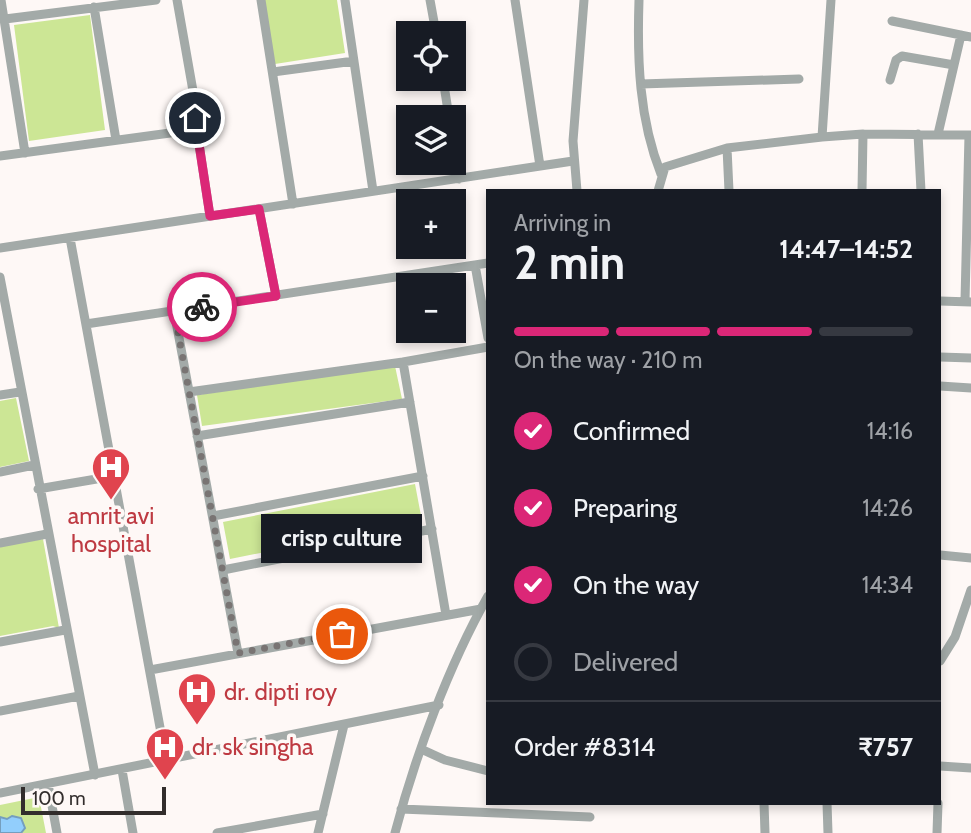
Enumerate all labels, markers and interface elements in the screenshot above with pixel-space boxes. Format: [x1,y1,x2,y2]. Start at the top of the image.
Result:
map controls [396,21,466,343]
button: locate [396,21,466,91]
pin [165,88,225,148]
icon: home [176,99,214,137]
button: layers [396,105,466,175]
button: + [396,189,466,259]
text: Arriving in [514,209,611,237]
text: 14:47–14:52 [779,233,913,265]
text: 2 min [514,235,625,291]
courier [167,272,237,342]
button: − [396,273,466,343]
icon: bike [183,288,221,326]
text: On the way · 210 m [514,346,702,374]
icon: check [514,412,552,450]
text: Confirmed [573,415,690,447]
text: 14:16 [867,417,913,445]
hospital icon: amrit avi hospital [90,446,132,501]
icon: check [514,489,552,527]
text: Preparing [573,492,677,524]
text: 14:26 [862,494,913,522]
place label: amrit avi hospital [68,501,154,558]
callout: crisp culture [262,515,422,564]
text: crisp culture [281,524,402,552]
icon: check [514,566,552,604]
text: On the way [573,569,699,601]
text: 14:34 [862,571,913,599]
pin [312,604,372,664]
icon: bag [323,615,361,653]
text: Delivered [573,646,678,678]
hospital icon: dr. dipti roy [176,671,218,726]
place label: dr. dipti roy [224,677,337,706]
hospital icon: dr. sk singha [144,726,186,781]
text: Order #8314 [514,731,655,763]
text: ₹757 [858,731,913,763]
place label: dr. sk singha [192,732,314,761]
scale bar [21,784,166,816]
text: 100 m [32,787,86,810]

